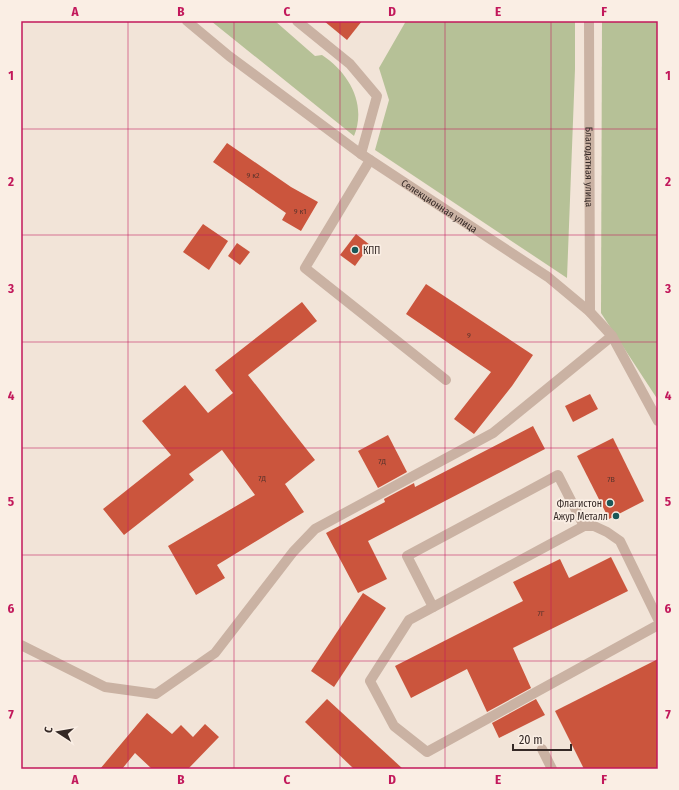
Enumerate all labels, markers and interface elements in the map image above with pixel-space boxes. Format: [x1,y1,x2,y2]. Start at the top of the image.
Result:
text: A [70,4,79,19]
text: B [177,4,185,19]
text: C [284,4,291,19]
text: D [388,4,396,19]
text: E [495,4,501,19]
text: F [601,4,607,19]
text: 1 [8,68,14,83]
text: 1 [665,68,671,83]
street label: Благодатная улица [582,127,595,207]
house number: 9 к2 [246,171,260,180]
text: 2 [7,174,14,189]
text: 2 [664,174,671,189]
street label: Селекционная улица [399,177,479,236]
house number: 9 к1 [294,207,306,216]
marker: КПП [350,245,360,255]
place label: КПП [363,245,380,257]
text: 3 [7,281,14,296]
text: 3 [664,281,671,296]
house number: 9 [467,331,471,340]
text: 4 [8,388,15,403]
text: 4 [665,388,672,403]
house number: 7Д [378,457,386,466]
house number: 7Д [258,474,266,483]
house number: 7В [607,475,615,484]
text: 5 [8,494,14,509]
text: 5 [665,494,671,509]
place label: Флагистон [557,498,602,510]
marker: Флагистон [605,498,615,508]
place label: Ажур Металл [554,511,608,523]
marker: Ажур Металл [611,511,621,521]
text: 6 [8,601,15,616]
text: 6 [665,601,672,616]
house number: 7Г [538,609,545,618]
text: 7 [8,707,14,722]
text: 7 [665,707,671,722]
north arrow [38,712,78,752]
text: С [42,726,56,734]
scale bar [513,726,571,752]
text: 20 m [519,733,543,747]
text: A [70,772,79,787]
text: B [177,772,185,787]
text: C [284,772,291,787]
text: D [388,772,396,787]
text: E [495,772,501,787]
text: F [601,772,607,787]

